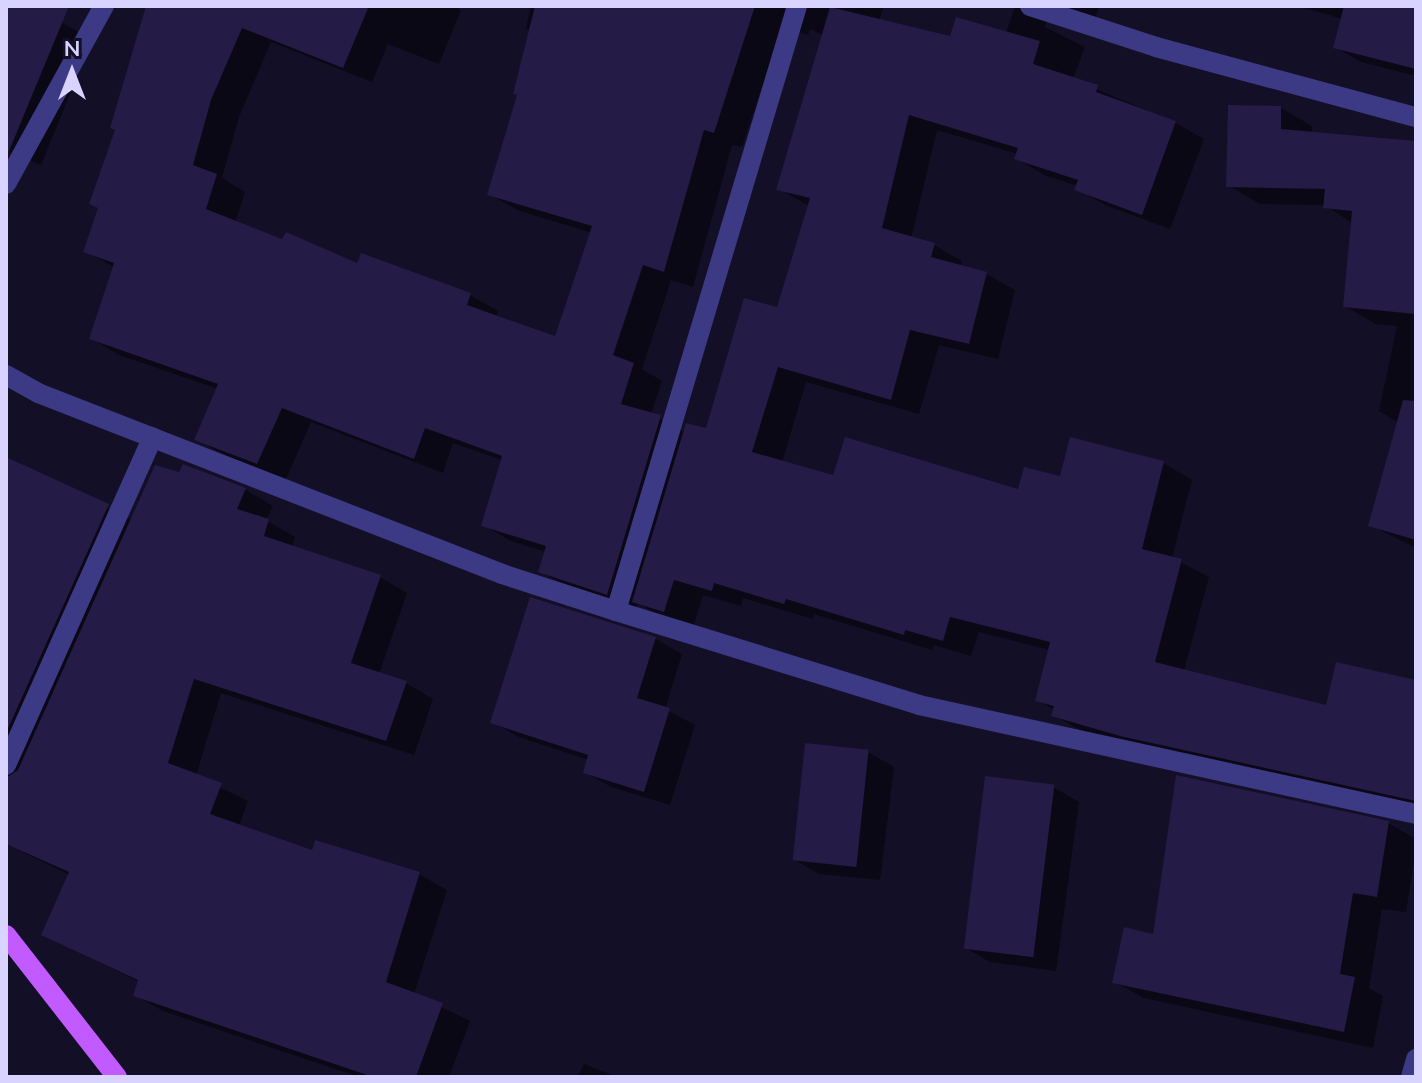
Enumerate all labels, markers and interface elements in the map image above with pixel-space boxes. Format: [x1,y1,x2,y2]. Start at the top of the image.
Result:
north arrow [32,32,112,112]
text: N [64,34,80,62]

